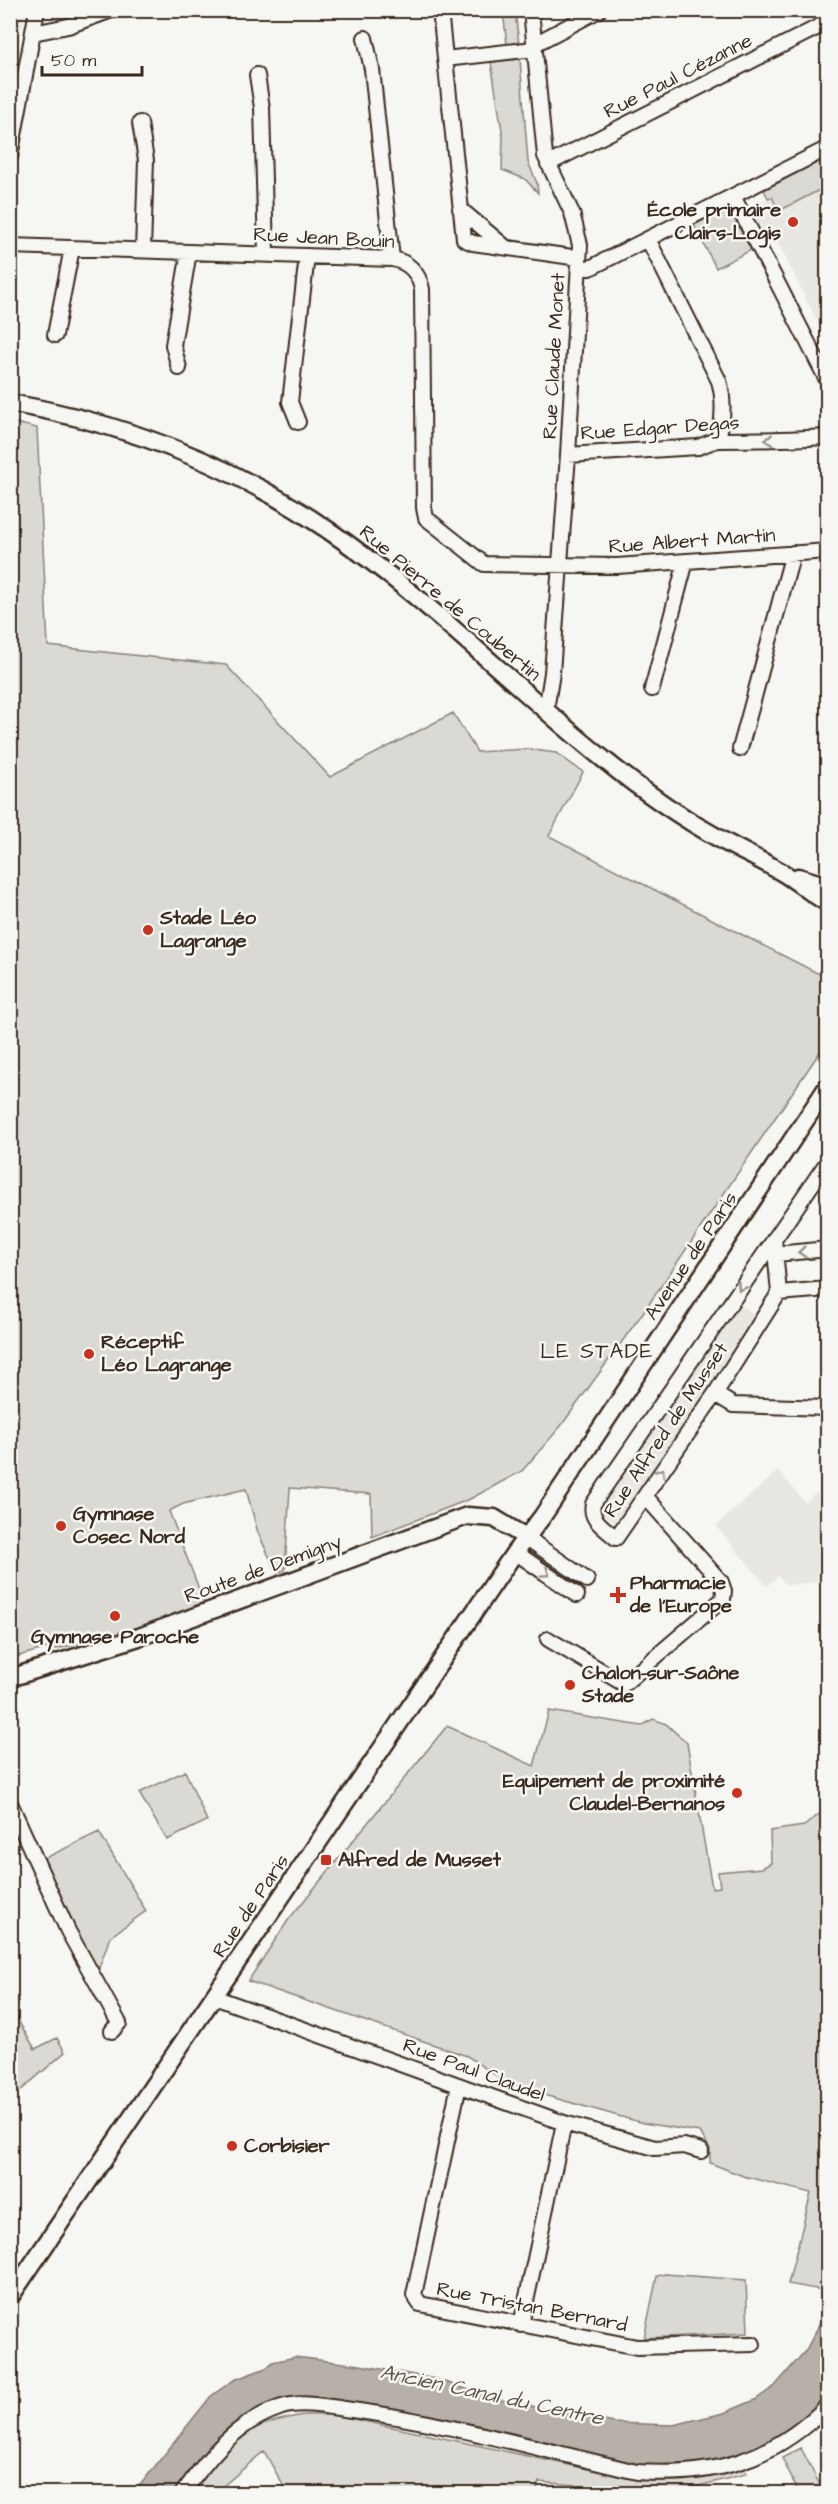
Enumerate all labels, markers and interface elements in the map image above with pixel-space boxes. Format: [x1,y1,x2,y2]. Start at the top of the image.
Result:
street label: Rue Paul Cézanne [599,26,757,126]
scale bar [42,39,142,77]
text: 50 m [51,48,96,73]
place label: École primaire Clairs-Logis [647,196,781,248]
marker: École primaire Clairs-Logis [786,215,800,229]
street label: Rue Jean Bouin [253,220,395,256]
street label: Rue Claude Monet [536,272,572,440]
street label: Rue Edgar Degas [580,408,740,449]
one-way arrow [765,433,774,446]
street label: Rue Pierre de Coubertin [353,518,547,688]
street label: Rue Albert Martin [608,521,776,561]
place label: Stade Léo Lagrange [159,904,257,956]
marker: Stade Léo Lagrange [141,923,155,937]
street label: Avenue de Paris [638,1186,744,1326]
one-way arrow [797,1245,806,1258]
one-way arrow [737,1281,749,1291]
place label: Réceptif Léo Lagrange [101,1328,232,1380]
district label: LE STADE [540,1337,654,1366]
street label: Rue Alfred de Musset [597,1337,735,1523]
marker: Réceptif Léo Lagrange [82,1347,96,1361]
one-way arrow [654,1468,665,1479]
place label: Gymnase Cosec Nord [73,1500,186,1551]
marker: Gymnase Cosec Nord [54,1519,68,1533]
street label: Route de Demigny [181,1528,346,1611]
one-way arrow [539,1566,550,1577]
place label: Pharmacie de l'Europe [629,1569,732,1620]
marker: Pharmacie de l'Europe [611,1588,625,1602]
marker: Gymnase Paroche [108,1609,122,1623]
place label: Gymnase Paroche [31,1623,199,1652]
place label: Chalon-sur-Saône Stade [581,1659,740,1710]
marker: Chalon-sur-Saône Stade [563,1678,577,1692]
place label: Equipement de proximité Claudel-Bernanos [503,1767,725,1818]
marker: Equipement de proximité Claudel-Bernanos [730,1786,744,1800]
place label: Alfred de Musset [338,1846,502,1874]
street label: Rue de Paris [206,1849,296,1963]
marker: Alfred de Musset [319,1853,333,1867]
street label: Rue Paul Claudel [399,2031,549,2109]
place label: Corbisier [244,2132,331,2160]
marker: Corbisier [225,2139,239,2153]
street label: Rue Tristan Bernard [434,2275,630,2339]
water label: Ancien Canal du Centre [378,2357,608,2433]

